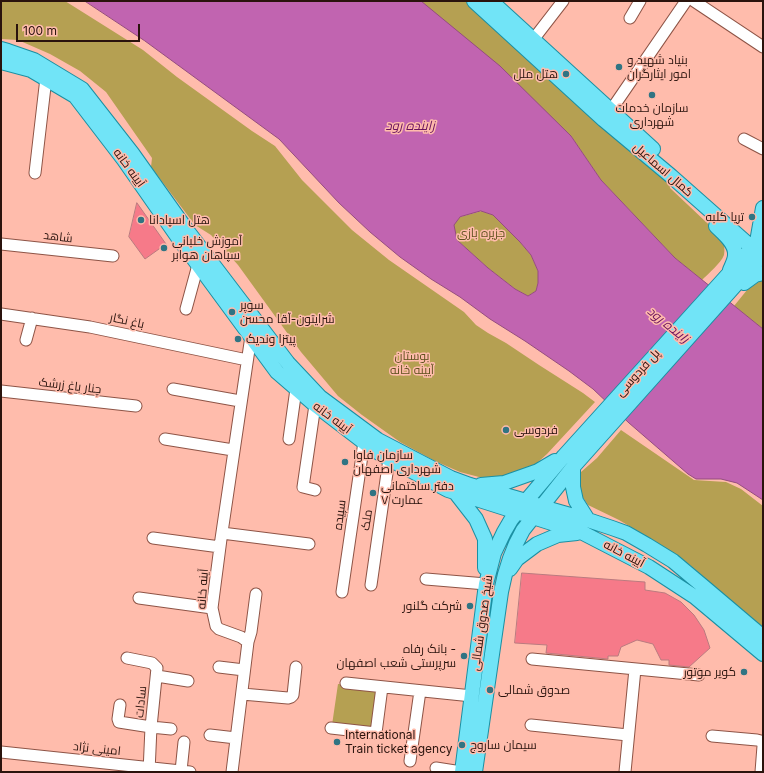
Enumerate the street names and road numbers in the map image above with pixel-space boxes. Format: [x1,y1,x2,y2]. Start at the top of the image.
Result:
street label: کمال اسماعیل [630,140,696,200]
street label: آیینه خانه [110,146,148,190]
street label: شاهد [43,228,73,246]
street label: باغ نگار [108,310,146,332]
street label: پل فردوسی [613,346,663,400]
street label: چنار باغ زرشک [38,375,102,397]
street label: آیینه خانه [310,399,354,437]
street label: سپیده [331,499,349,531]
street label: ملک [358,509,376,531]
street label: آیینه خانه [601,537,647,571]
street label: آینه خانه [194,568,212,610]
street label: شیخ صدوق شمالی [468,574,496,672]
street label: سادات [132,685,150,719]
street label: امینی نژاد [72,739,122,759]

